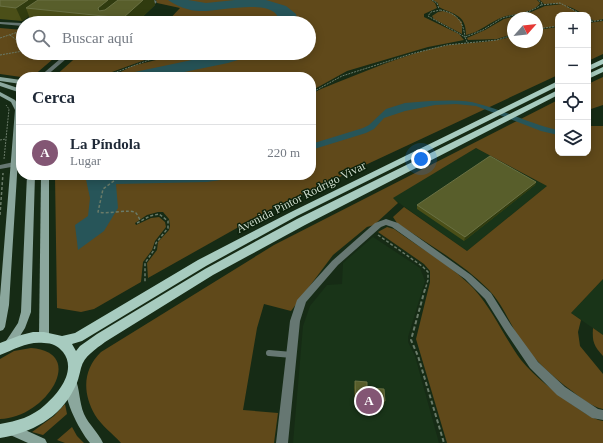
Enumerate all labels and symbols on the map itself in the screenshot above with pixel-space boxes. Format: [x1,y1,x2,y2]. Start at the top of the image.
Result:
north arrow [507,12,543,48]
your location [411,149,431,169]
street label: Avenida Pintor Rodrigo Vivar [234,158,368,236]
pin: A [356,386,382,416]

